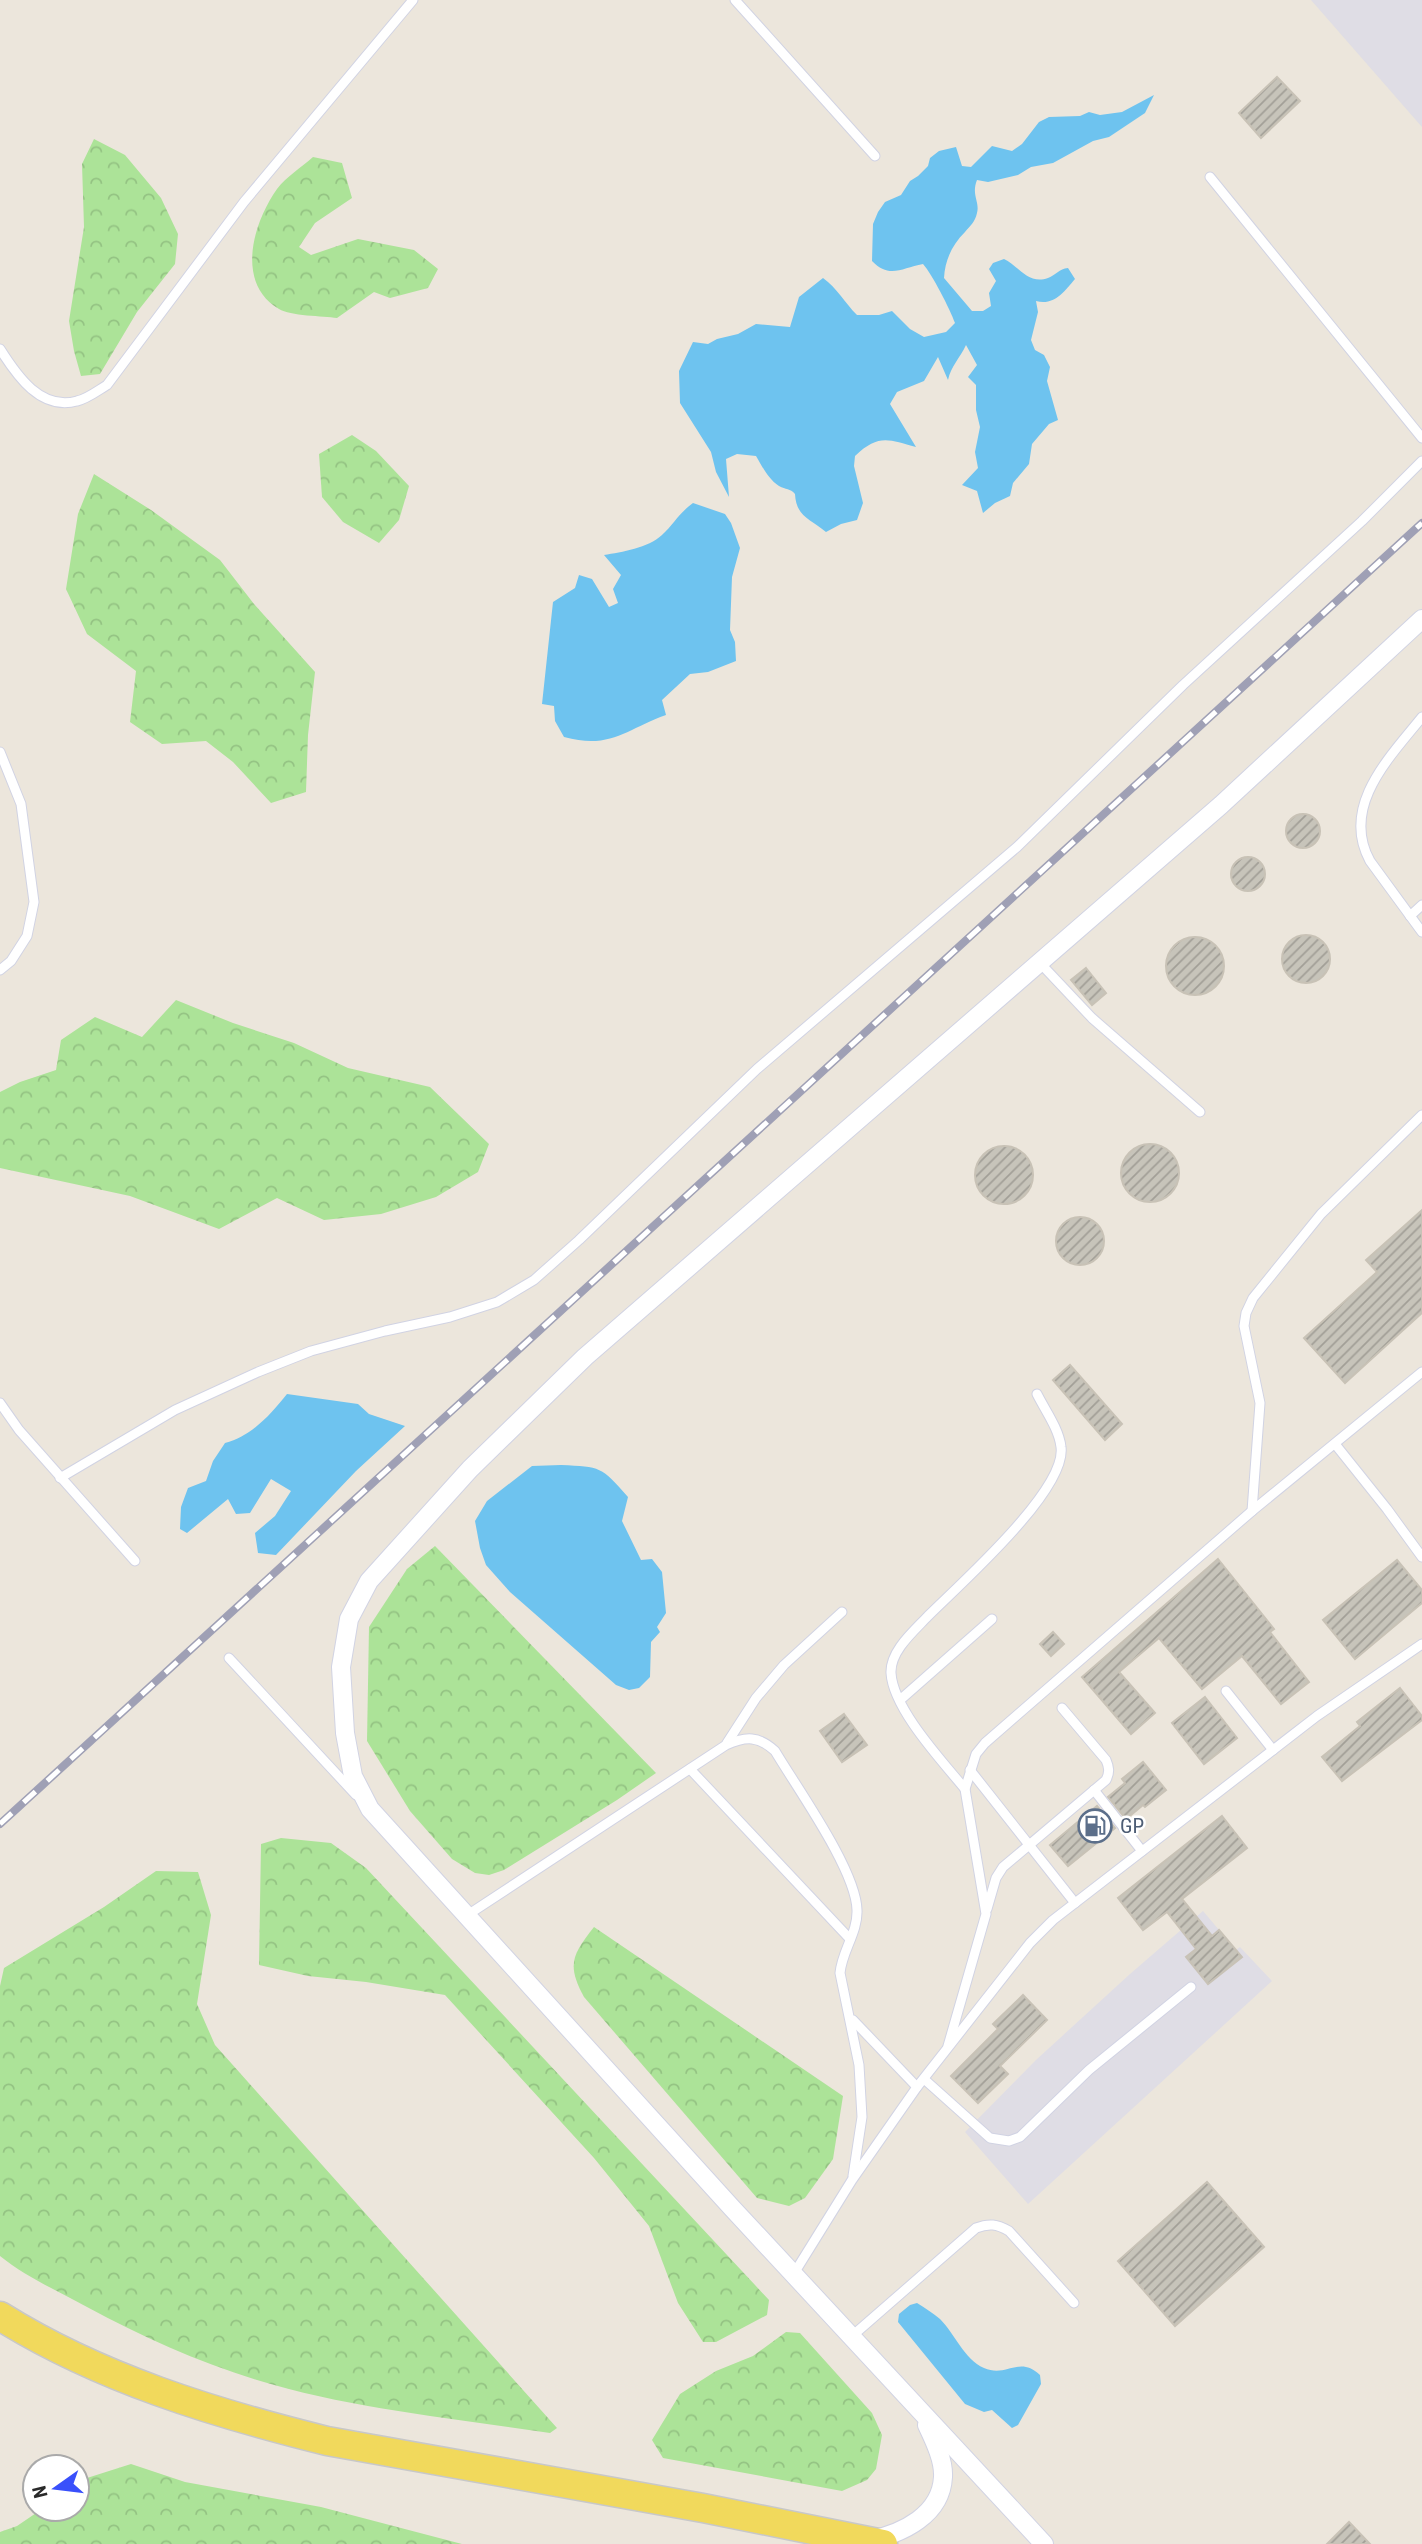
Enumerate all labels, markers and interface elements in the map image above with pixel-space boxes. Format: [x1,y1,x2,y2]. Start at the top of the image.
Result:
fuel station icon: GP [1076,1807,1114,1845]
place label: GP [1120,1814,1144,1838]
north arrow [21,2453,91,2523]
text: N [27,2484,53,2500]

